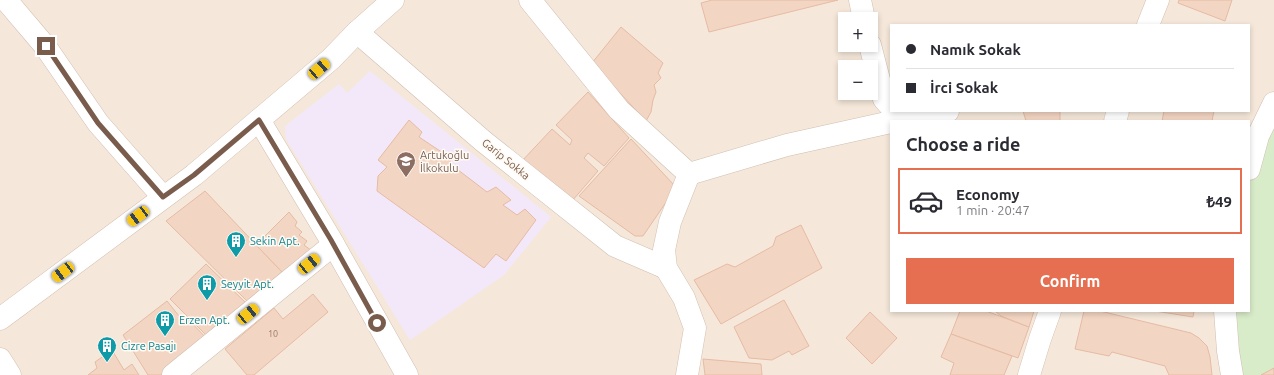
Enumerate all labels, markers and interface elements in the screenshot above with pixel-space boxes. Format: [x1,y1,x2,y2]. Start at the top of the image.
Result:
map controls [838,12,878,100]
button: + [838,12,878,52]
route end [37,37,55,55]
text: Namık Sokak [930,41,1021,58]
car [306,57,332,81]
button: − [838,60,878,100]
text: İrci Sokak [930,79,998,96]
text: Choose a ride [906,134,1020,154]
street label: Garip Sokka [480,136,532,182]
place label: Artukoğlu İlkokulu [420,149,469,174]
school or university icon: Artukoğlu İlkokulu [395,150,417,178]
icon: car [908,183,944,219]
text: Economy [956,186,1020,203]
text: ₺49 [1206,193,1232,210]
text: 1 min · 20:47 [956,203,1030,217]
car [125,204,151,228]
building icon: Sekin Apt. [225,230,247,258]
place label: Sekin Apt. [250,235,300,247]
car [296,252,322,276]
button: Confirm [906,258,1234,304]
car [50,260,76,284]
building icon: Seyyit Apt. [196,273,218,301]
place label: Seyyit Apt. [221,278,274,290]
car [235,302,261,326]
building icon: Erzen Apt. [154,309,176,337]
place label: Erzen Apt. [179,314,230,326]
route start [368,314,386,332]
house number: 10 [268,329,278,339]
building icon: Cizre Pasajı [96,335,118,363]
place label: Cizre Pasajı [121,340,176,352]

